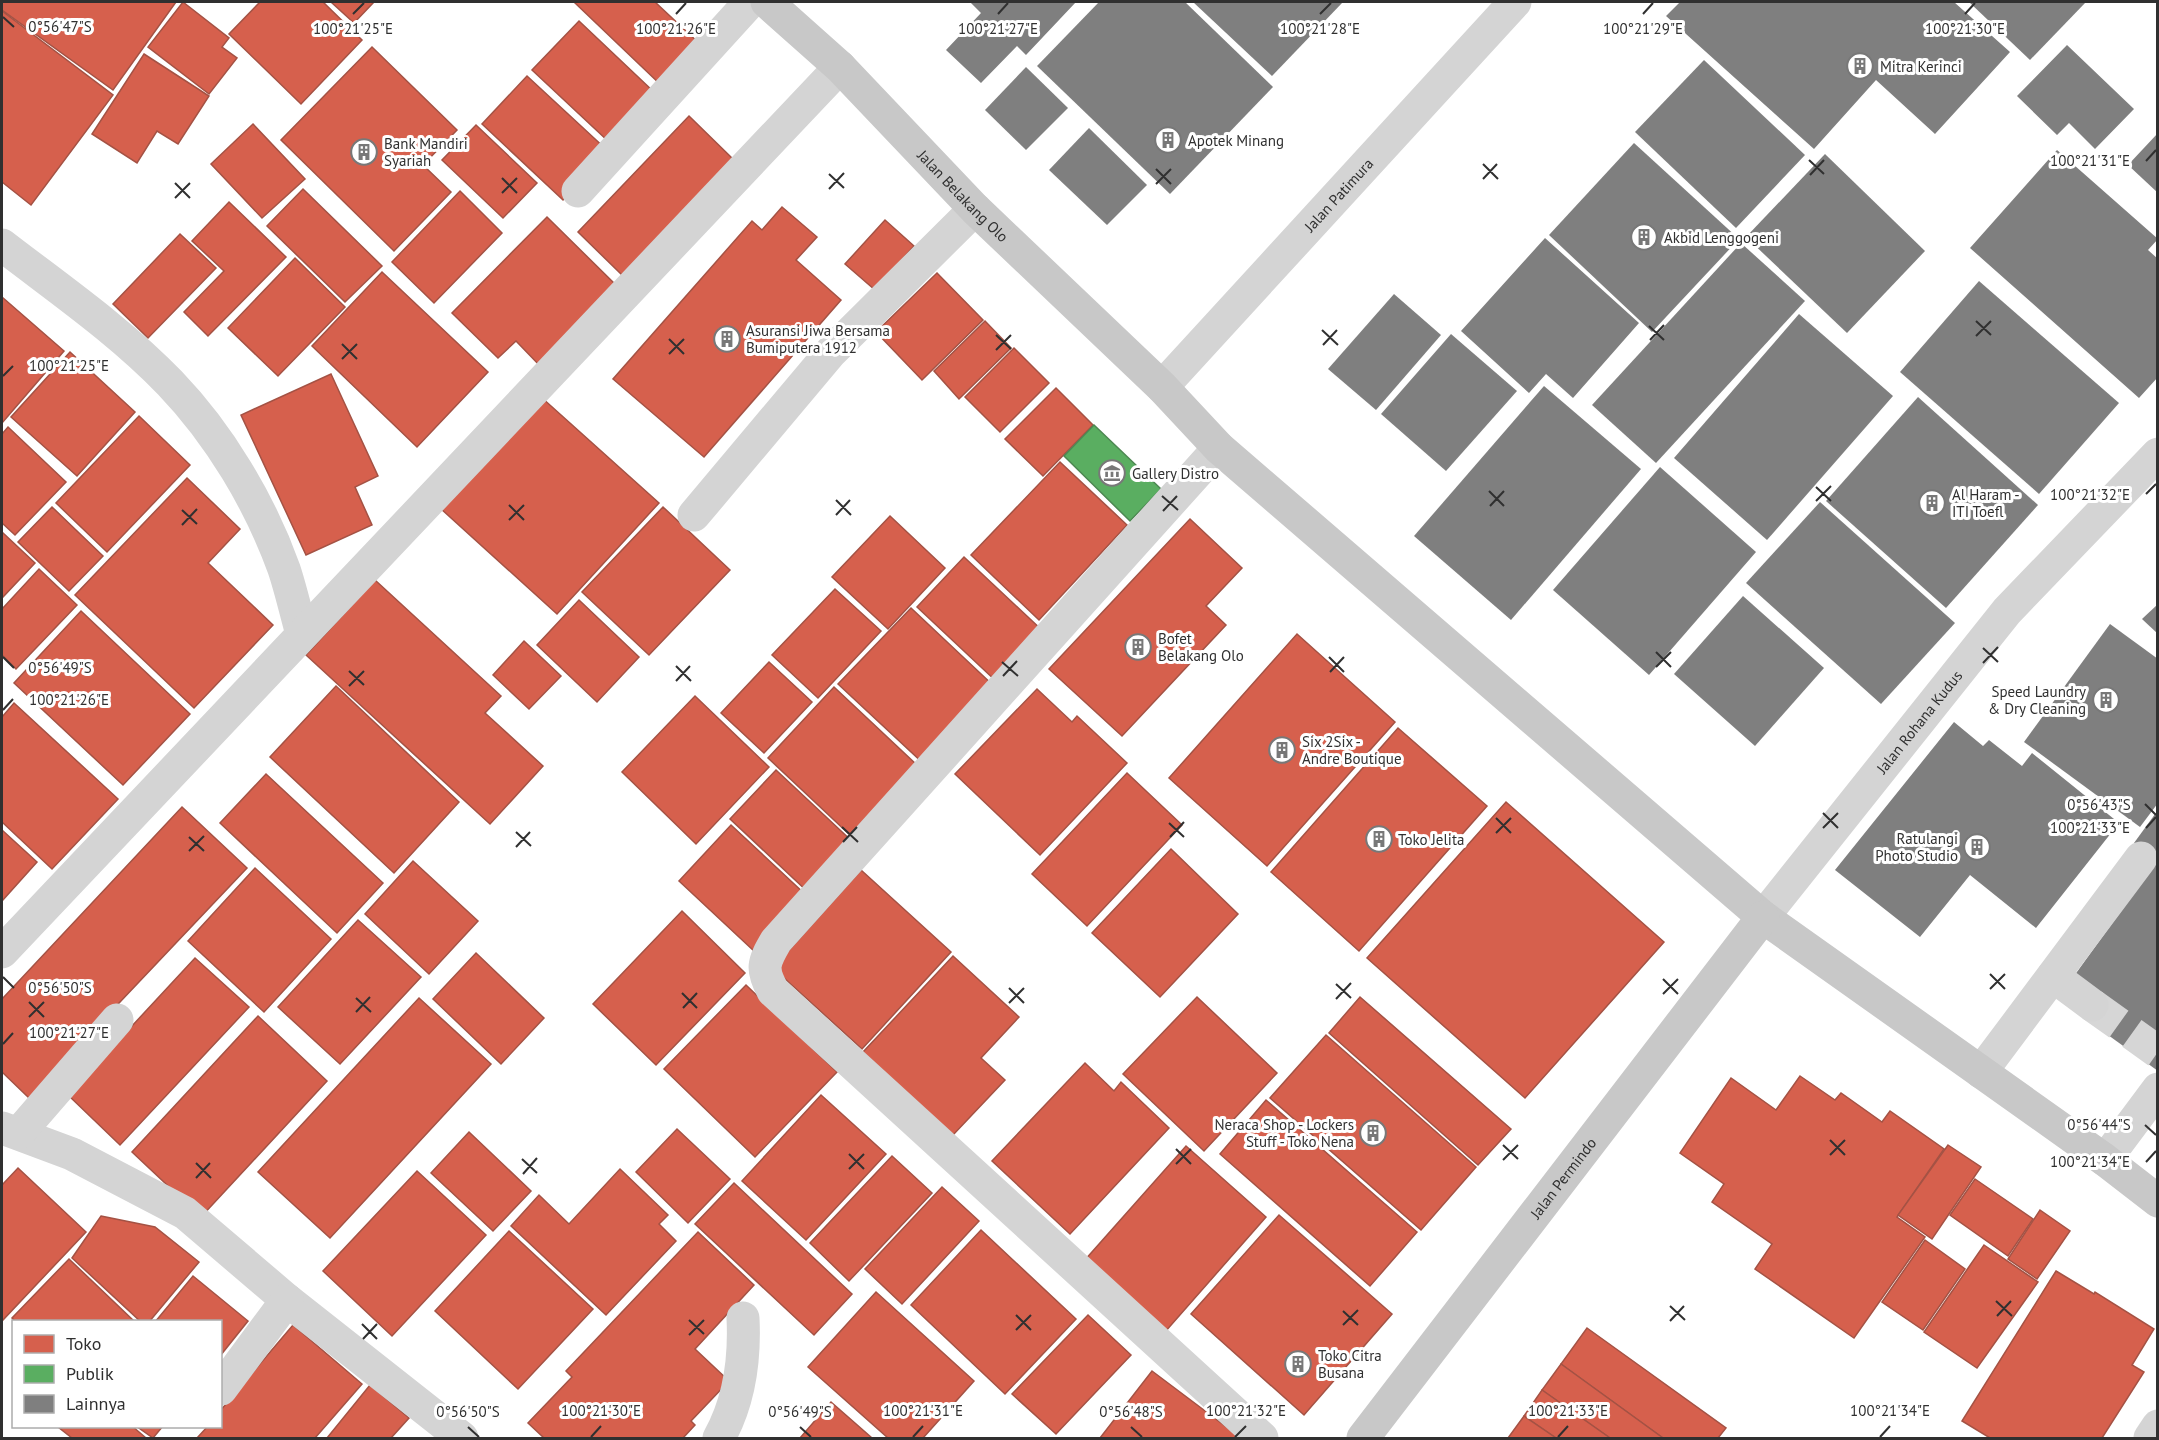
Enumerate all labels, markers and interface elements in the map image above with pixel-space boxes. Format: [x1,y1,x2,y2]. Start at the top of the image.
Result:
text: 0°56'47"S [28,17,92,36]
text: 100°21'25"E [313,19,393,38]
text: 100°21'26"E [636,19,716,38]
text: 100°21'27"E [958,19,1038,38]
text: 100°21'28"E [1280,19,1360,38]
text: 100°21'29"E [1603,19,1683,38]
text: 100°21'30"E [1925,19,2005,38]
building icon: Mitra Kerinci [1845,51,1875,81]
place label: Mitra Kerinci [1880,57,1962,76]
building icon: Apotek Minang [1153,125,1183,155]
place label: Apotek Minang [1188,131,1284,150]
place label: Bank Mandiri Syariah [384,134,468,170]
building icon: Bank Mandiri Syariah [349,137,379,167]
street label: Jalan Belakang Olo [913,145,1013,246]
text: 100°21'31"E [2050,151,2130,170]
street label: Jalan Patimura [1299,154,1377,236]
building icon: Akbid Lenggogeni [1629,222,1659,252]
place label: Akbid Lenggogeni [1664,228,1779,247]
place label: Asuransi Jiwa Bersama Bumiputera 1912 [746,321,890,357]
building icon: Asuransi Jiwa Bersama Bumiputera 1912 [712,324,742,354]
text: 100°21'25"E [29,356,109,375]
museum icon: Gallery Distro [1097,458,1127,488]
place label: Gallery Distro [1132,464,1219,483]
place label: Al Haram - ITI Toefl [1952,485,2020,521]
text: 100°21'32"E [2050,485,2130,504]
building icon: Al Haram - ITI Toefl [1917,488,1947,518]
place label: Bofet Belakang Olo [1158,629,1244,665]
building icon: Bofet Belakang Olo [1123,632,1153,662]
text: 0°56'49"S [28,658,92,677]
street label: Jalan Rohana Kudus [1871,666,1966,778]
place label: Speed Laundry & Dry Cleaning [1988,682,2086,718]
building icon: Speed Laundry & Dry Cleaning [2091,685,2121,715]
text: 100°21'26"E [29,690,109,709]
place label: Six 2Six - Andre Boutique [1302,732,1402,768]
building icon: Six 2Six - Andre Boutique [1267,735,1297,765]
text: 0°56'43"S [2067,795,2131,814]
text: 100°21'33"E [2050,818,2130,837]
building icon: Toko Jelita [1364,824,1394,854]
place label: Ratulangi Photo Studio [1875,829,1958,865]
place label: Toko Jelita [1398,830,1464,849]
building icon: Ratulangi Photo Studio [1962,832,1992,862]
text: 0°56'50"S [28,978,92,997]
text: 100°21'27"E [29,1023,109,1042]
place label: Neraca Shop - Lockers Stuff - Toko Nena [1214,1115,1354,1151]
text: 0°56'44"S [2067,1115,2131,1134]
building icon: Neraca Shop - Lockers Stuff - Toko Nena [1358,1118,1388,1148]
street label: Jalan Permindo [1525,1134,1600,1223]
text: 100°21'34"E [2050,1152,2130,1171]
legend [12,1320,222,1428]
text: Toko [66,1332,101,1355]
place label: Toko Citra Busana [1318,1346,1382,1382]
building icon: Toko Citra Busana [1283,1349,1313,1379]
text: Publik [66,1362,114,1385]
text: Lainnya [66,1392,126,1415]
text: 100°21'30"E [561,1401,641,1420]
text: 100°21'31"E [883,1401,963,1420]
text: 100°21'32"E [1206,1401,1286,1420]
text: 100°21'33"E [1528,1401,1608,1420]
text: 100°21'34"E [1850,1401,1930,1420]
text: 0°56'50"S [436,1402,500,1421]
text: 0°56'49"S [768,1402,832,1421]
text: 0°56'48"S [1099,1402,1163,1421]

